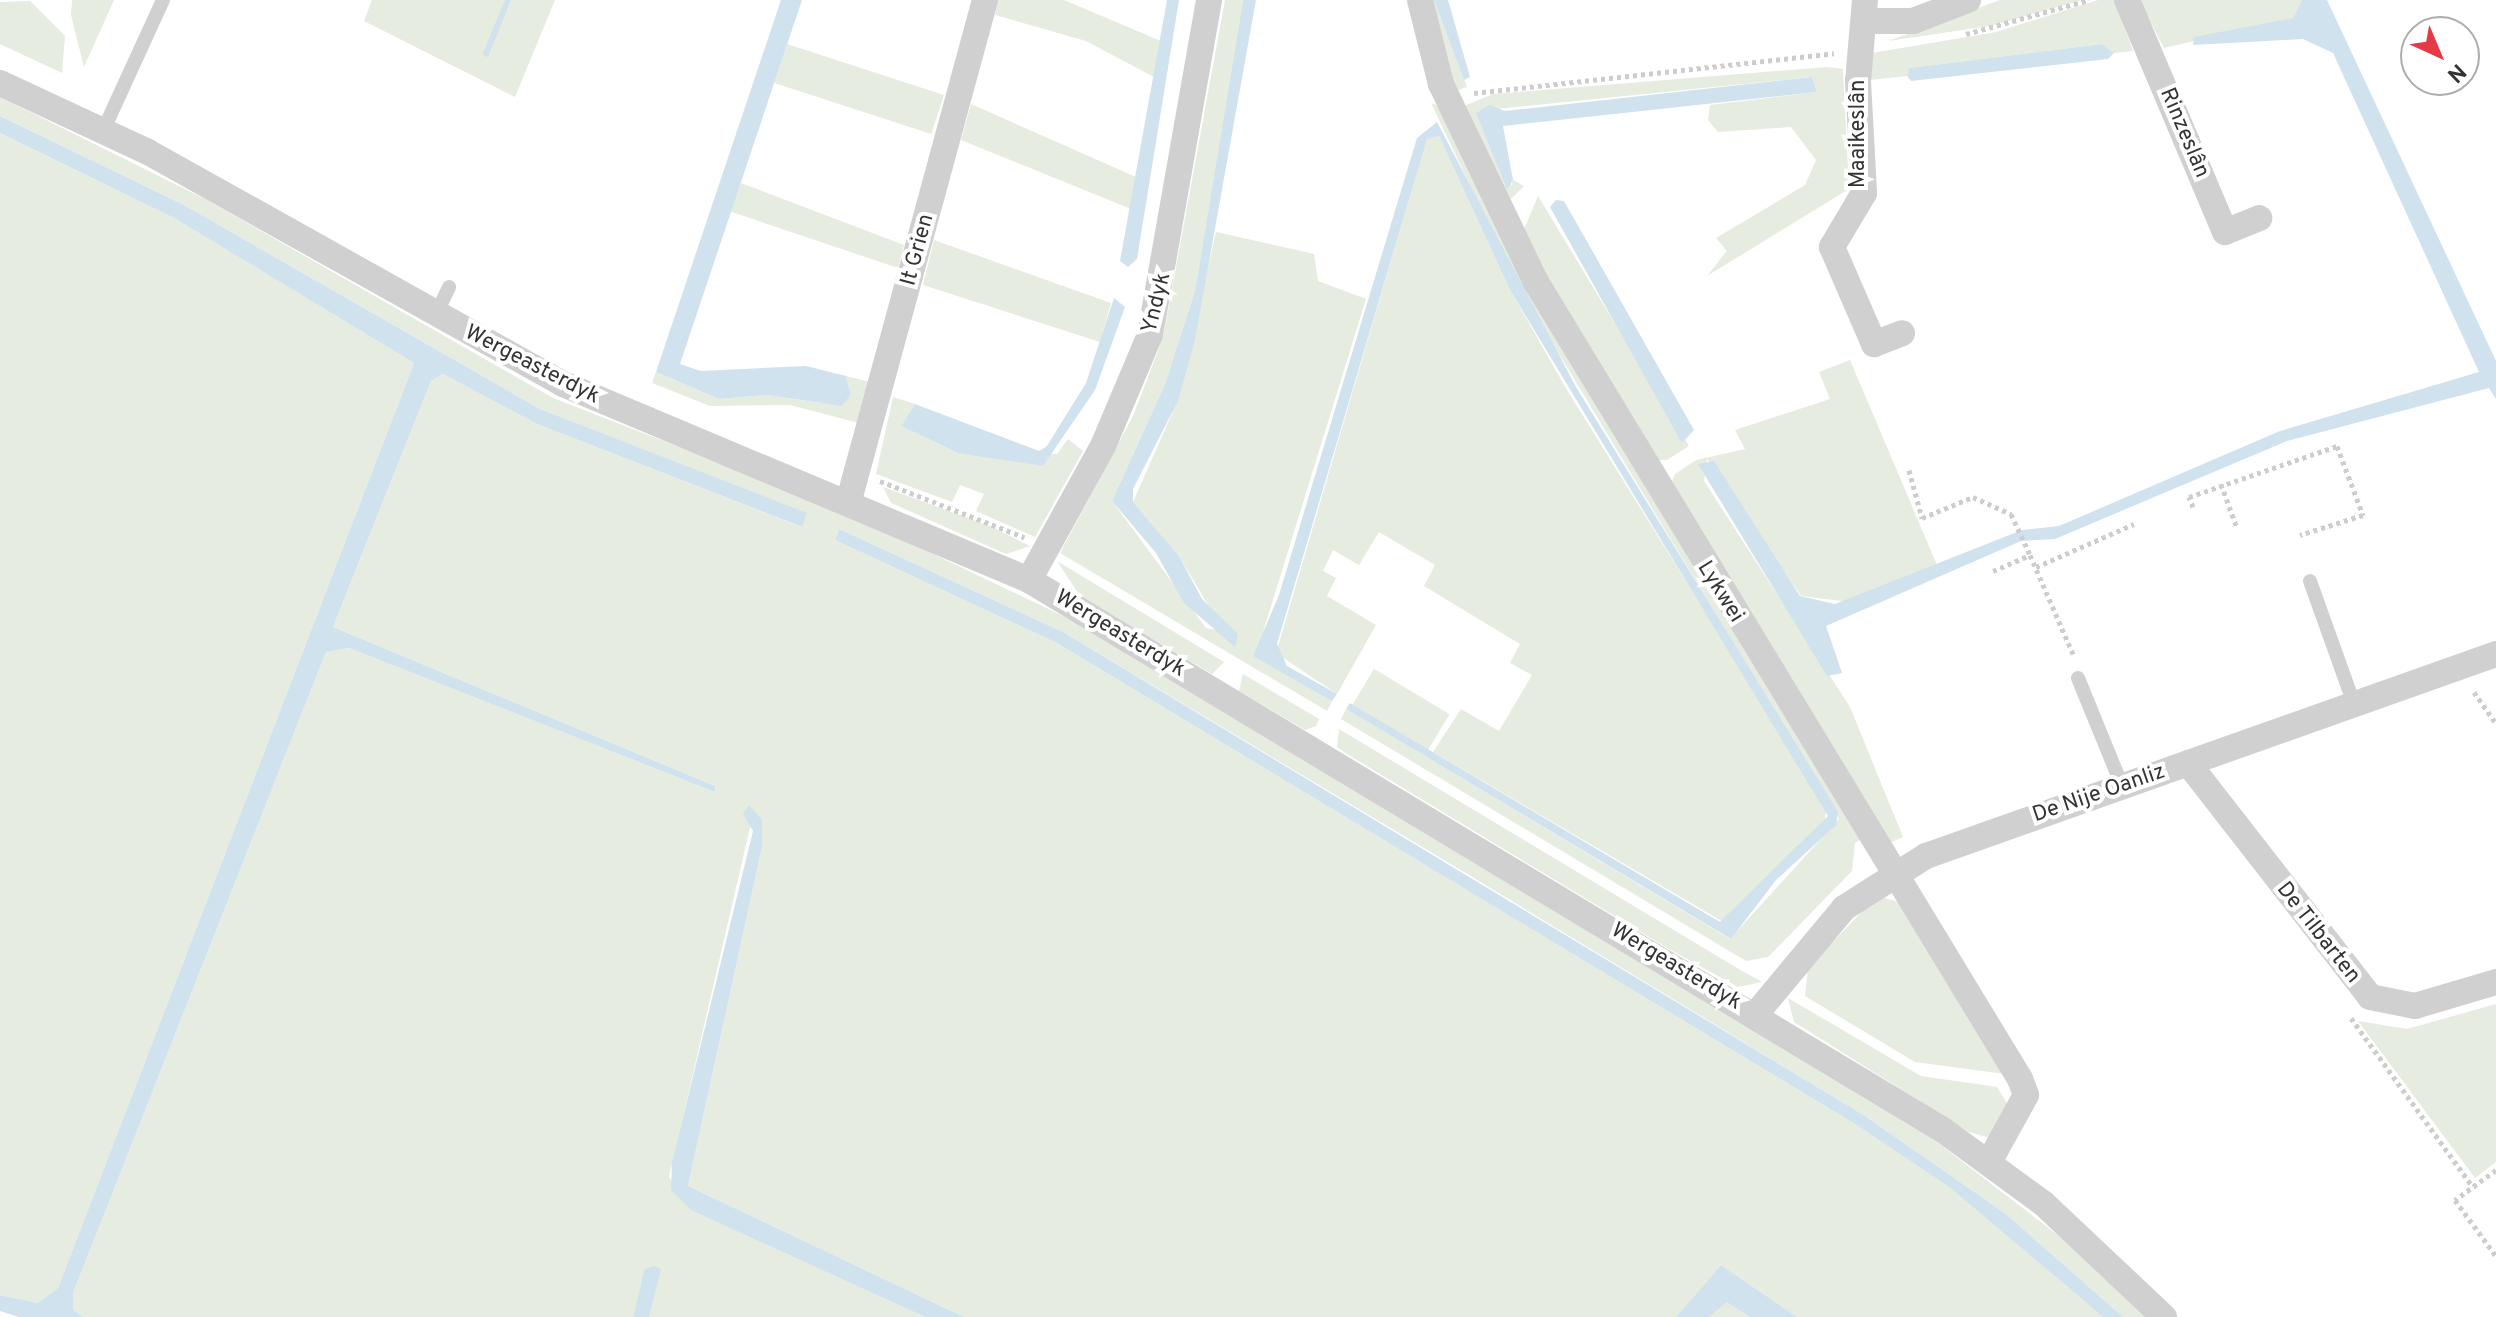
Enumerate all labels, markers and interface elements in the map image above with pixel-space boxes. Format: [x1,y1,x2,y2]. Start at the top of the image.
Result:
north arrow [2400,16,2480,96]
text: N [2441,57,2471,87]
street label: Maaikeslân [1846,80,1872,188]
street label: Rinzeslân [2153,84,2215,182]
street label: It Grien [896,211,940,289]
street label: Yndyk [1137,270,1177,336]
street label: Wergeasterdyk [460,320,604,410]
street label: Lykwei [1691,556,1749,628]
street label: Wergeasterdyk [1050,585,1190,683]
street label: De Nije Oanliz [2029,759,2169,829]
street label: De Tilbarten [2270,877,2366,989]
street label: Wergeasterdyk [1606,918,1746,1016]

